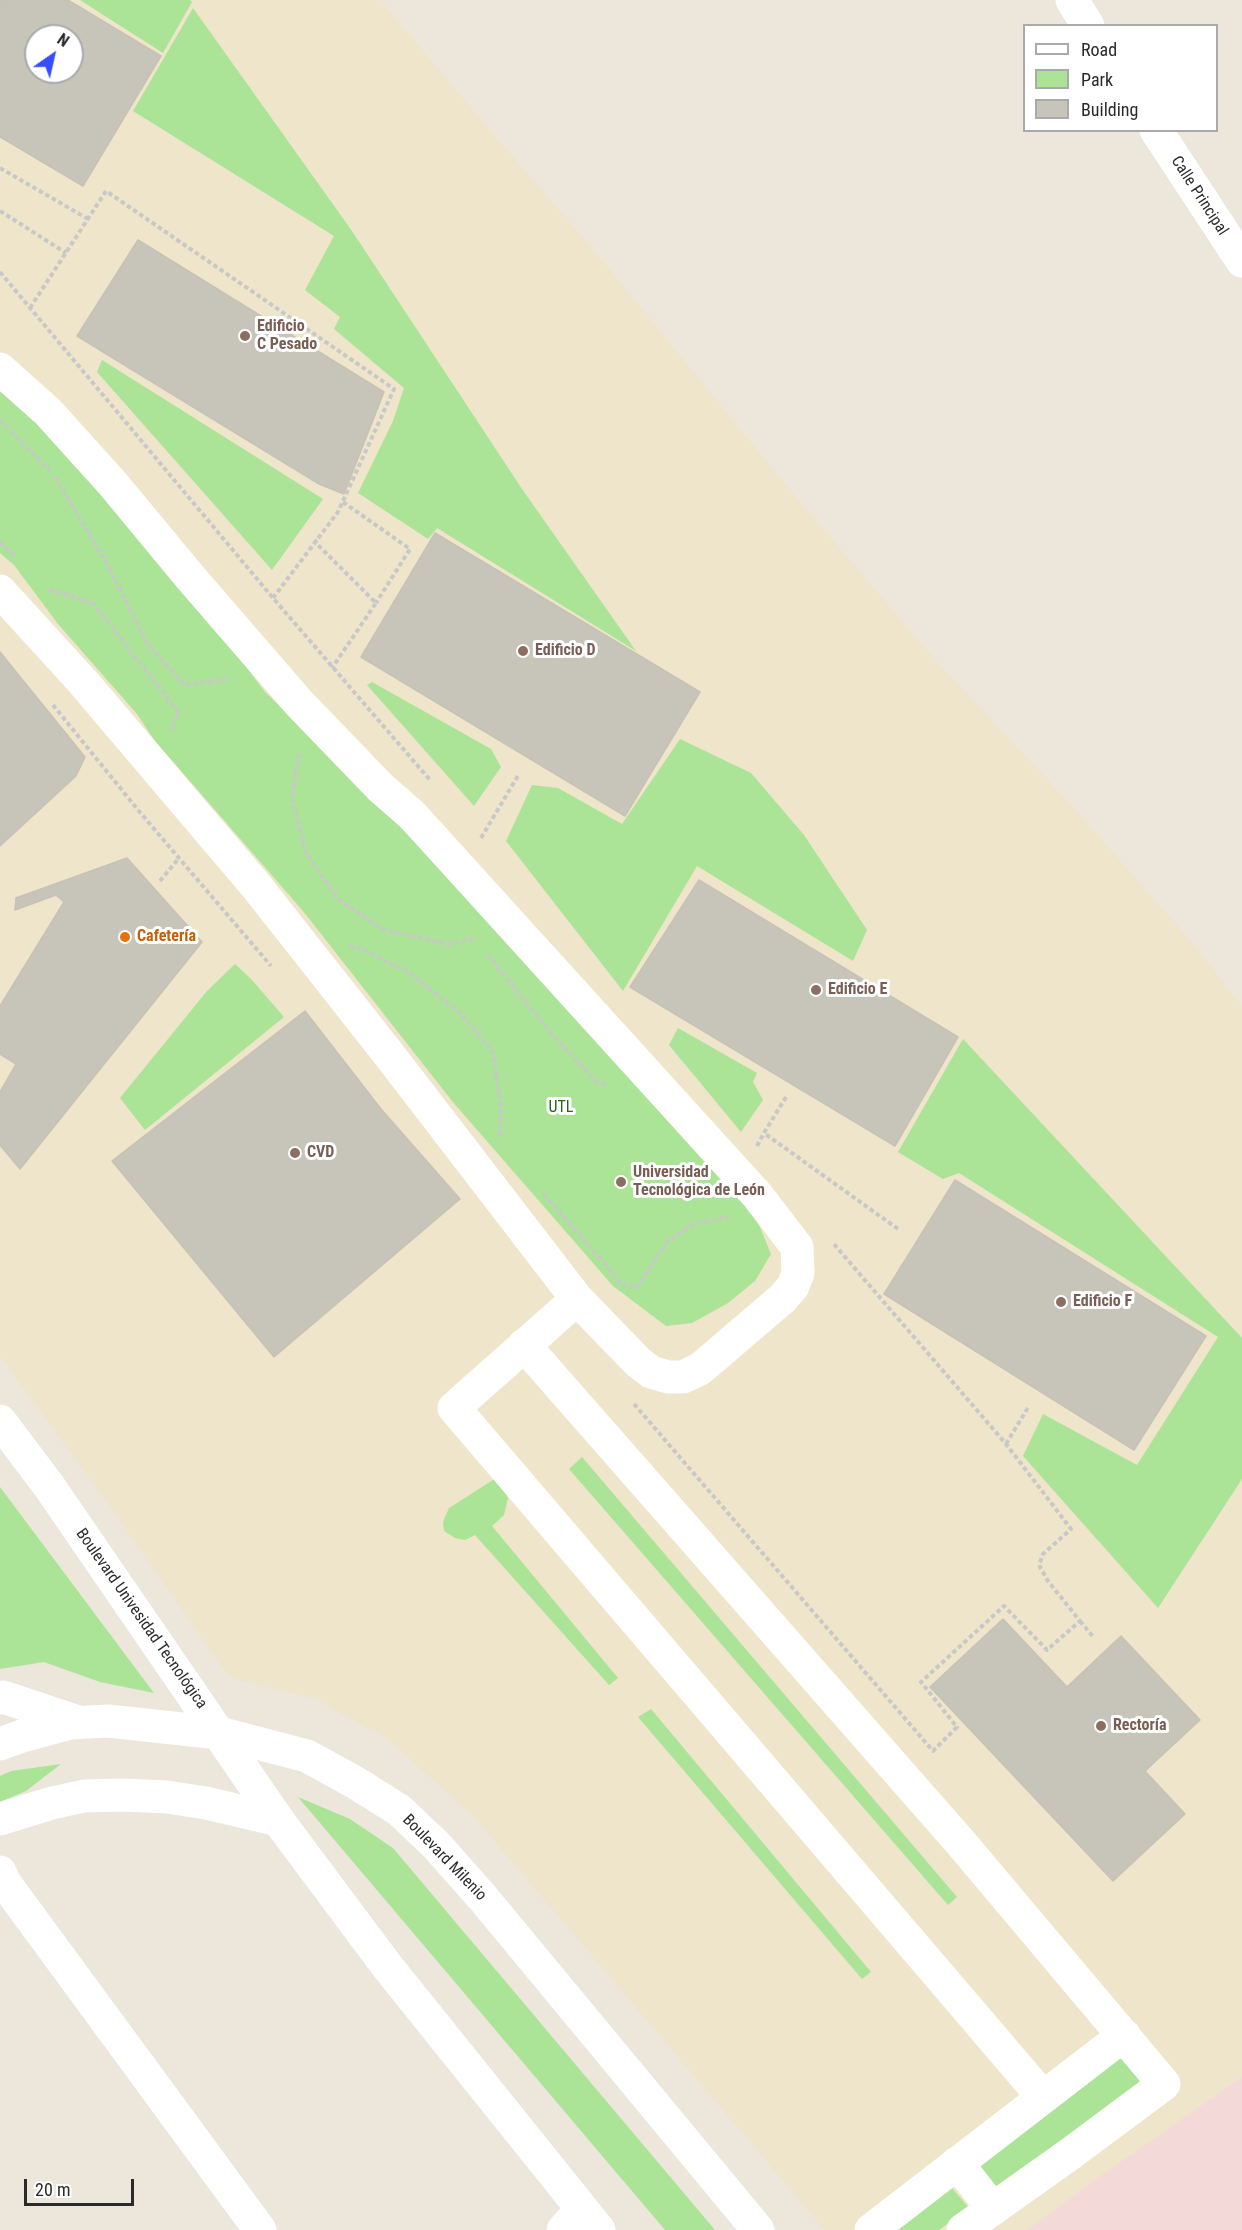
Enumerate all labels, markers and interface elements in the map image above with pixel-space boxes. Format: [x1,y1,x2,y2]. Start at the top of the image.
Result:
north arrow [24,24,84,84]
legend [1023,24,1218,132]
text: N [54,30,73,51]
text: Road [1081,39,1117,60]
text: Park [1081,69,1113,90]
text: Building [1081,99,1138,120]
street label: Calle Principal [1166,153,1232,239]
place label: Edificio C Pesado [257,317,317,355]
marker: Edificio C Pesado [238,329,252,343]
place label: Edificio D [535,641,595,661]
marker: Edificio D [516,644,530,658]
place label: Cafetería [137,927,196,947]
marker: Cafetería [118,930,132,944]
place label: Edificio E [828,980,887,1000]
marker: Edificio E [809,983,823,997]
park label: UTL [549,1098,573,1118]
place label: CVD [307,1143,334,1163]
marker: CVD [288,1146,302,1160]
place label: Universidad Tecnológica de León [633,1163,765,1201]
marker: Universidad Tecnológica de León [614,1175,628,1189]
place label: Edificio F [1073,1292,1132,1312]
marker: Edificio F [1054,1295,1068,1309]
street label: Boulevard Univesidad Tecnológica [71,1525,211,1713]
place label: Rectoría [1113,1716,1167,1736]
marker: Rectoría [1094,1719,1108,1733]
street label: Boulevard Milenio [398,1811,490,1905]
scale bar [27,2167,136,2205]
text: 20 m [35,2179,70,2200]

